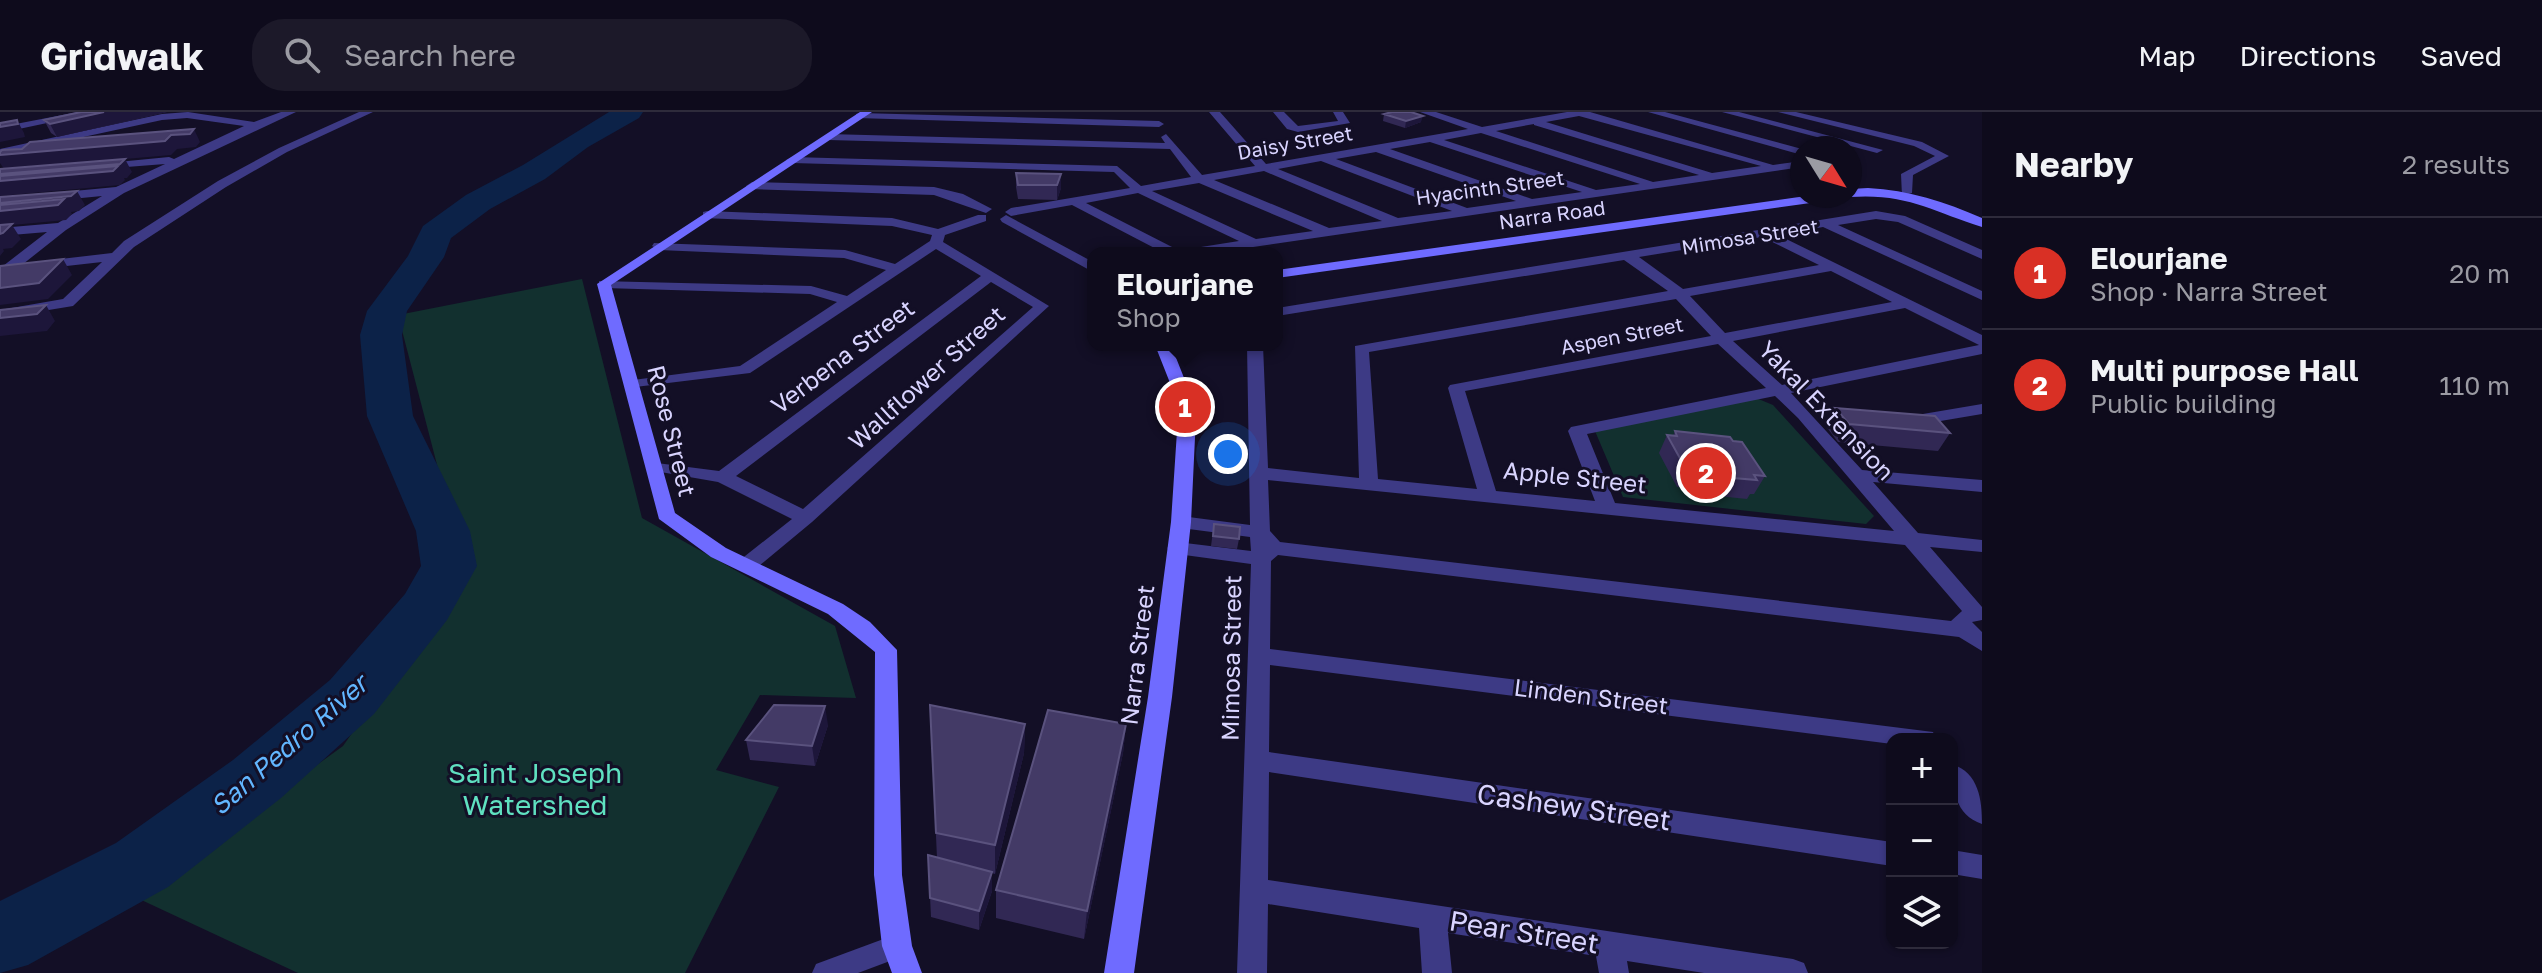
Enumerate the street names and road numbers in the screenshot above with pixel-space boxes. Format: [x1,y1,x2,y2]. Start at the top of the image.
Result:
street label: Daisy Street [1235,120,1354,164]
street label: Hyacinth Street [1414,165,1566,209]
street label: Narra Road [1497,195,1607,233]
street label: Mimosa Street [1680,213,1820,259]
street label: Verbena Street [765,292,919,419]
street label: Wallflower Street [842,299,1010,455]
street label: Aspen Street [1559,311,1685,359]
street label: Yakal Extension [1753,334,1901,486]
street label: Rose Street [642,362,703,499]
street label: Apple Street [1502,455,1648,498]
street label: Mimosa Street [1215,575,1246,741]
street label: Narra Street [1114,583,1159,727]
street label: Linden Street [1512,672,1670,719]
street label: Cashew Street [1475,777,1673,836]
street label: Pear Street [1447,903,1601,960]

